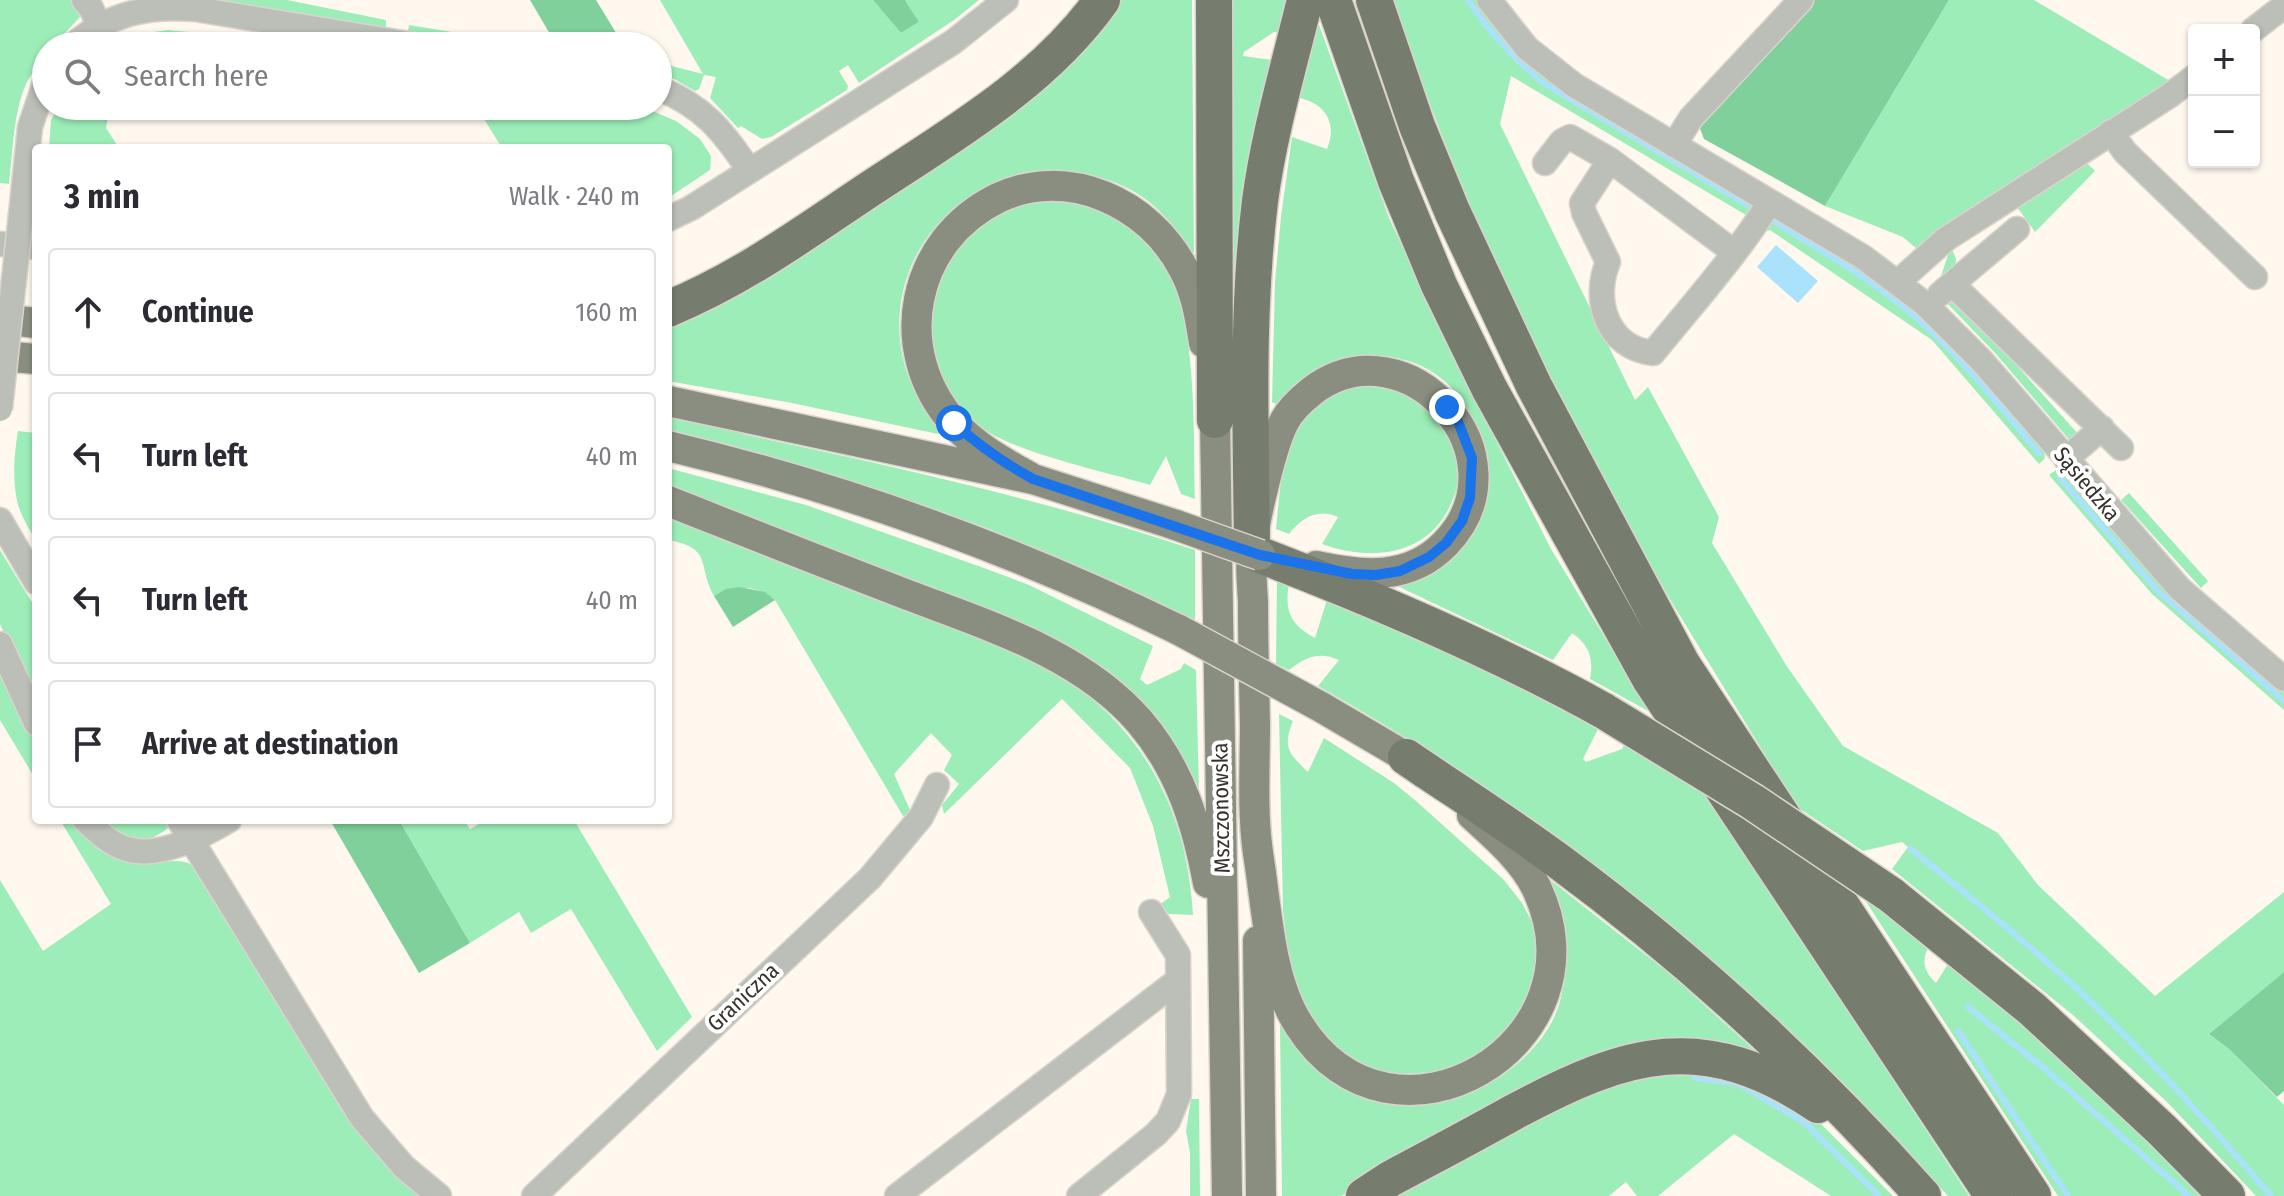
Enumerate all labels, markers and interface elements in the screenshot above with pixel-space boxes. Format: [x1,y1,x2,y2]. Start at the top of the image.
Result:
map controls [2188,24,2260,168]
button: + [2188,24,2260,96]
search box [32,32,672,120]
icon: search [60,54,104,98]
text: Search here [124,58,269,94]
button: − [2188,96,2260,168]
text: 3 min [64,176,140,217]
text: Walk · 240 m [509,181,640,212]
icon: ahead [66,290,110,334]
text: Continue [142,294,254,330]
text: 160 m [575,297,638,328]
route end [1429,389,1465,425]
route start [936,405,972,441]
icon: left [66,434,110,478]
text: Turn left [142,438,248,474]
text: 40 m [586,441,638,472]
street label: Sąsiedzka [2048,441,2126,527]
icon: left [66,578,110,622]
text: Turn left [142,582,248,618]
text: 40 m [586,585,638,616]
icon: arrive [66,722,110,766]
text: Arrive at destination [142,726,399,762]
street label: Mszczonowska [1206,742,1236,874]
street label: Graniczna [702,957,784,1037]

